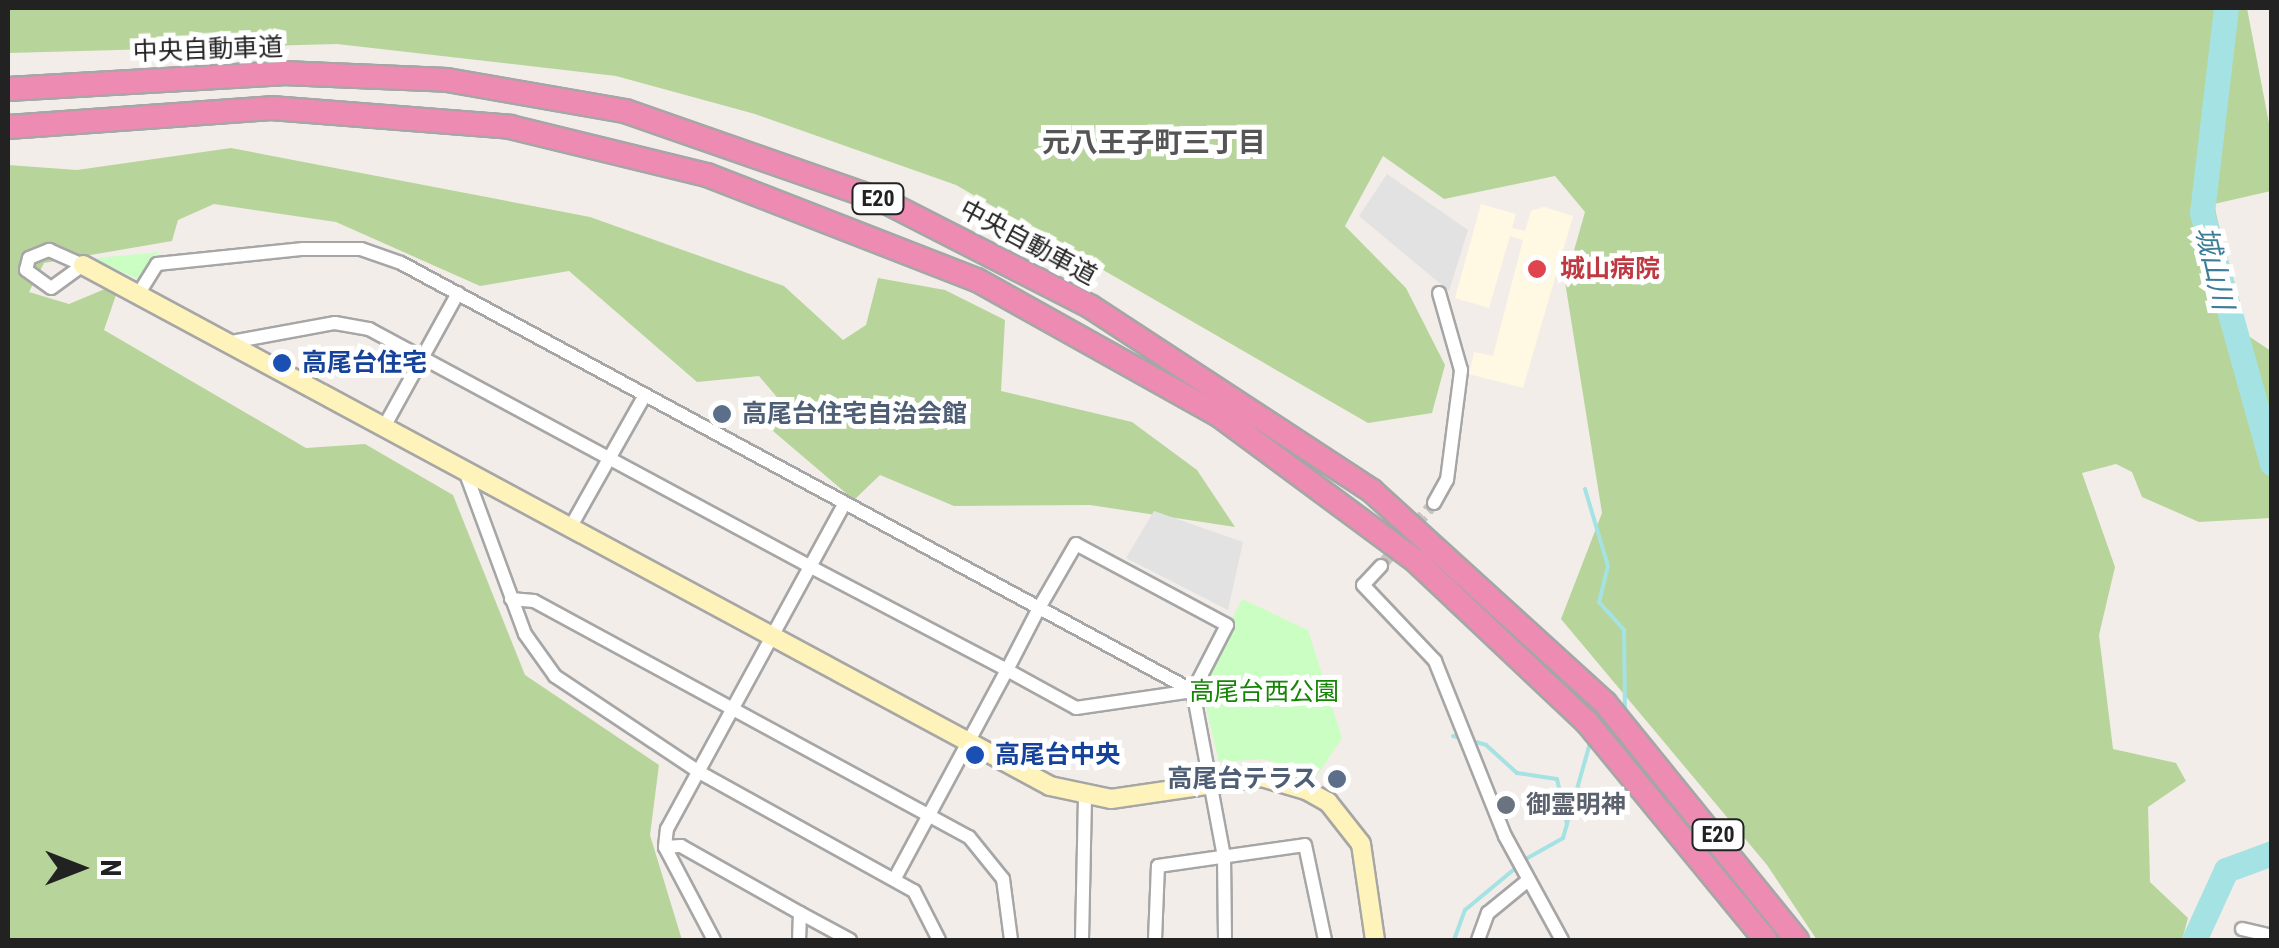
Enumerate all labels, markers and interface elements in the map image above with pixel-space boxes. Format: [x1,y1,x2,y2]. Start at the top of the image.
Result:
street label: 中央自動車道 [133,32,283,68]
district label: 元八王子町三丁目 [1042,126,1266,160]
road number: E20 [850,182,906,216]
street label: 中央自動車道 [955,195,1101,291]
water label: 城山川 [2188,223,2240,313]
place label: 城山病院 [1560,254,1660,284]
marker: 城山病院 [1524,256,1550,282]
place label: 高尾台住宅 [302,348,427,378]
marker: 高尾台住宅 [271,352,293,374]
place label: 高尾台住宅自治会館 [742,399,967,429]
marker: 高尾台住宅自治会館 [711,403,733,425]
park label: 高尾台西公園 [1189,677,1339,707]
place label: 高尾台中央 [995,740,1120,770]
marker: 高尾台中央 [964,744,986,766]
place label: 高尾台テラス [1167,764,1317,794]
marker: 高尾台テラス [1326,768,1348,790]
place label: 御霊明神 [1526,790,1626,820]
marker: 御霊明神 [1495,794,1517,816]
north arrow [30,818,130,918]
road number: E20 [1690,818,1746,852]
text: N [94,859,127,877]

